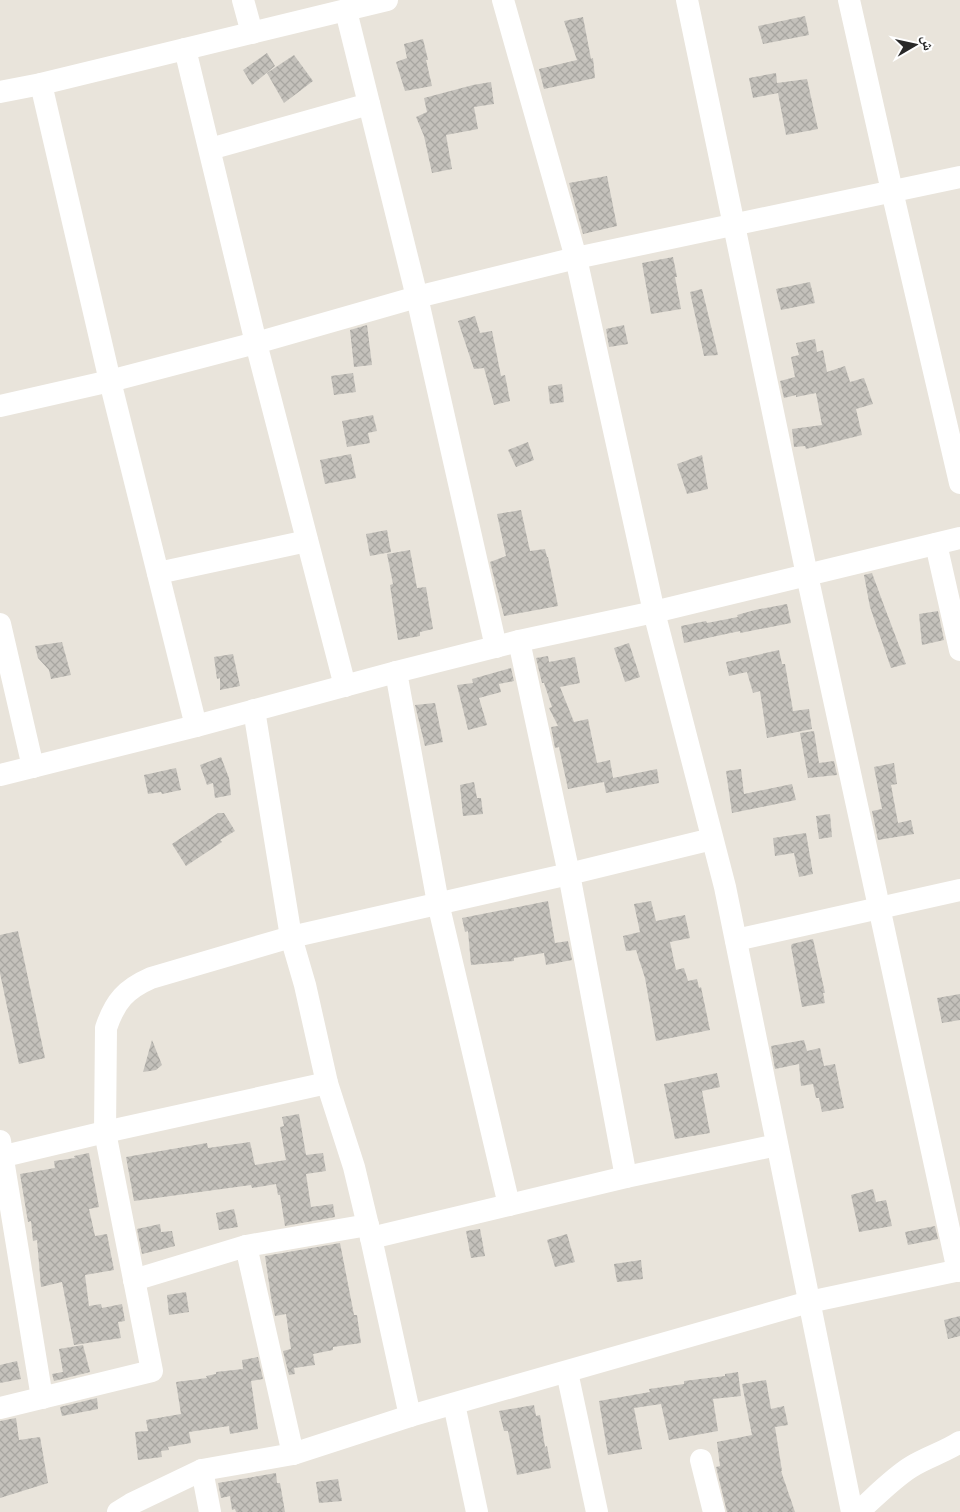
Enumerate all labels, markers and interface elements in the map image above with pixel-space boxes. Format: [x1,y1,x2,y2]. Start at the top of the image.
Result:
north arrow [890,20,940,70]
text: ش [918,34,938,52]

